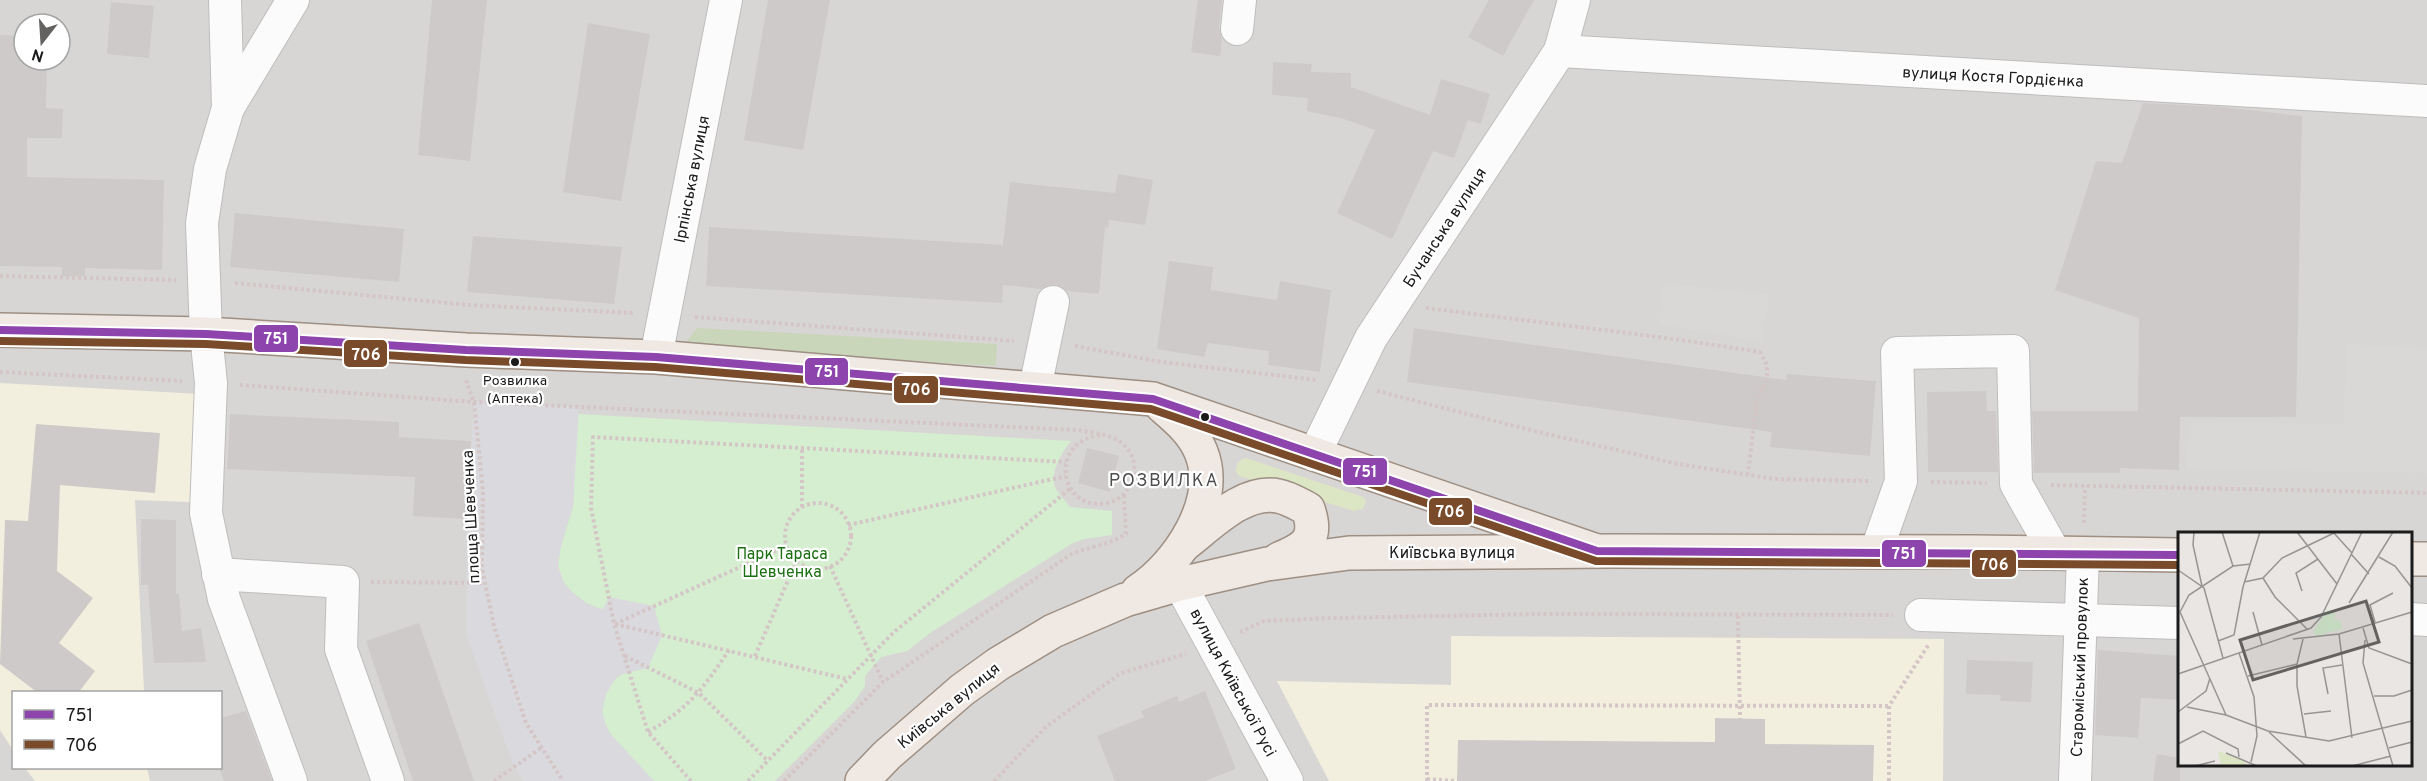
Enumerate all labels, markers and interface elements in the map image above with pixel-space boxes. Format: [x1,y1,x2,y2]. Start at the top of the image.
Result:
north arrow [12,12,72,72]
text: N [30,43,47,66]
street label: вулиця Костя Гордієнка [1902,63,2084,93]
street label: Ірпінська вулиця [671,114,715,245]
street label: Бучанська вулиця [1399,164,1492,292]
line badge: 751 [253,324,299,353]
text: 751 [264,330,288,350]
line badge: 706 [343,339,388,368]
text: 706 [352,346,380,366]
marker: Розвилка (Аптека) [509,356,521,368]
line badge: 751 [804,357,849,386]
text: 751 [815,363,839,383]
place label: Розвилка (Аптека) [483,373,547,408]
line badge: 706 [893,375,939,404]
text: 706 [902,381,930,401]
unlabelled marker [1199,411,1211,423]
street label: площа Шевченка [459,450,485,584]
line badge: 751 [1342,457,1388,486]
text: 751 [1353,463,1377,483]
district label: РОЗВИЛКА [1109,470,1219,493]
line badge: 706 [1428,497,1473,526]
text: 706 [1436,503,1464,523]
inset map [2178,532,2412,766]
line badge: 751 [1881,539,1927,568]
street label: Київська вулиця [1389,544,1515,564]
park label: Парк Тараса Шевченка [736,545,828,583]
text: 751 [1892,545,1916,565]
line badge: 706 [1971,549,2017,578]
text: 706 [1980,556,2008,576]
street label: Староміський провулок [2068,577,2094,757]
street label: вулиця Київської Русі [1185,605,1280,761]
street label: Київська вулиця [894,659,1004,754]
legend [12,691,222,769]
text: 751 [66,705,93,728]
text: 706 [66,735,97,758]

